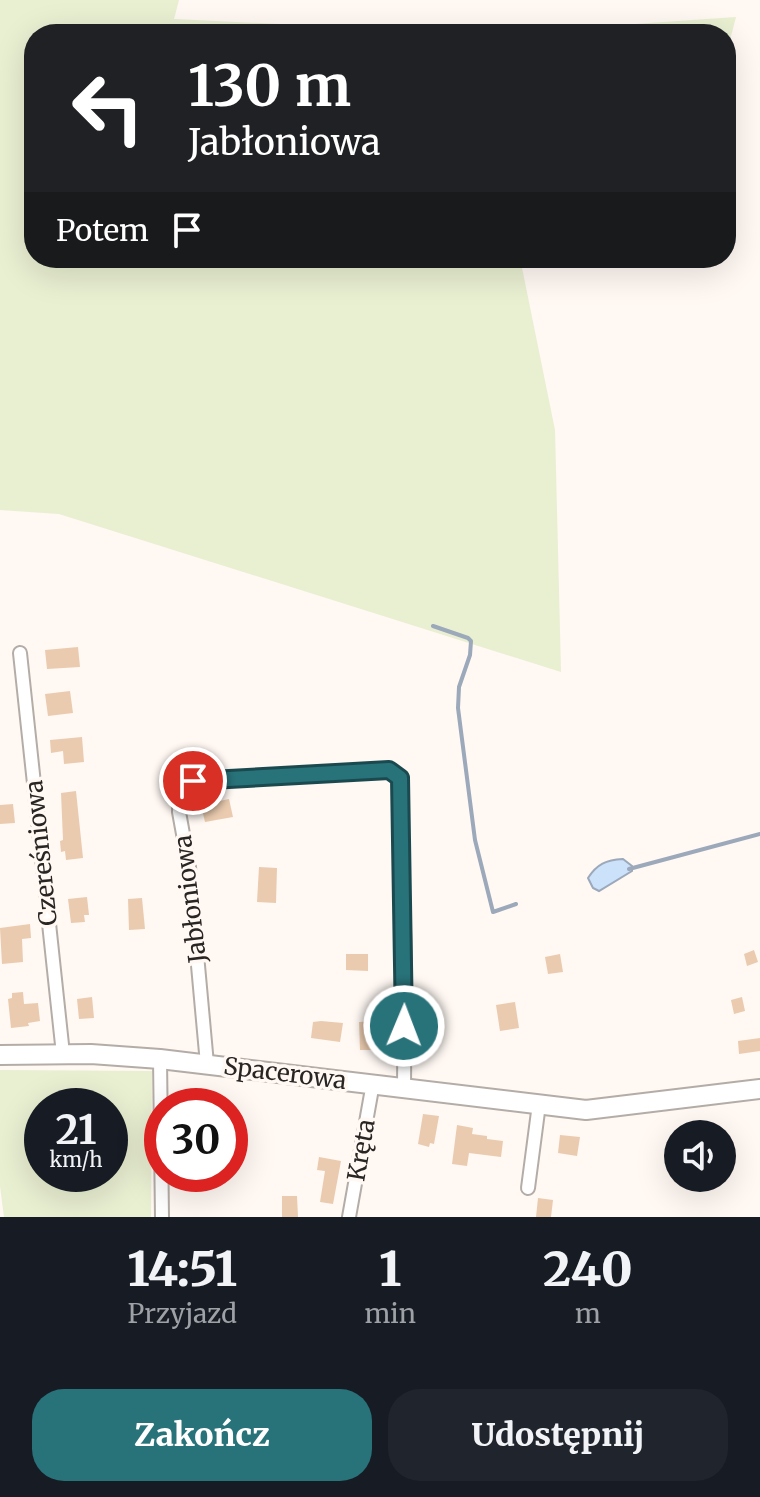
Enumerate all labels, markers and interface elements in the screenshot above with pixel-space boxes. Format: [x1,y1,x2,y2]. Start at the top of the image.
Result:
text: 130 m [188,51,351,121]
icon: left [56,56,160,160]
text: Jabłoniowa [188,120,381,165]
icon: arrive [165,208,209,252]
text: Potem [56,211,149,249]
pin [159,747,227,815]
icon: arrive [171,759,215,803]
street label: Czereśniowa [18,779,64,927]
street label: Jabłoniowa [167,833,213,966]
position arrow [362,984,446,1068]
street label: Spacerowa [222,1050,348,1096]
speed limit sign: 30 [144,1088,248,1192]
text: 21 [56,1105,96,1155]
street label: Kręta [340,1116,382,1183]
map controls [664,1120,736,1192]
button: sound [664,1120,736,1192]
text: km/h [50,1147,102,1172]
text: 14:51 [127,1239,237,1299]
text: 1 [379,1239,401,1299]
text: 240 [543,1239,633,1299]
text: Przyjazd [128,1297,237,1330]
text: min [364,1297,416,1330]
text: m [575,1297,601,1330]
button: Zakończ [32,1389,372,1481]
button: Udostępnij [388,1389,728,1481]

